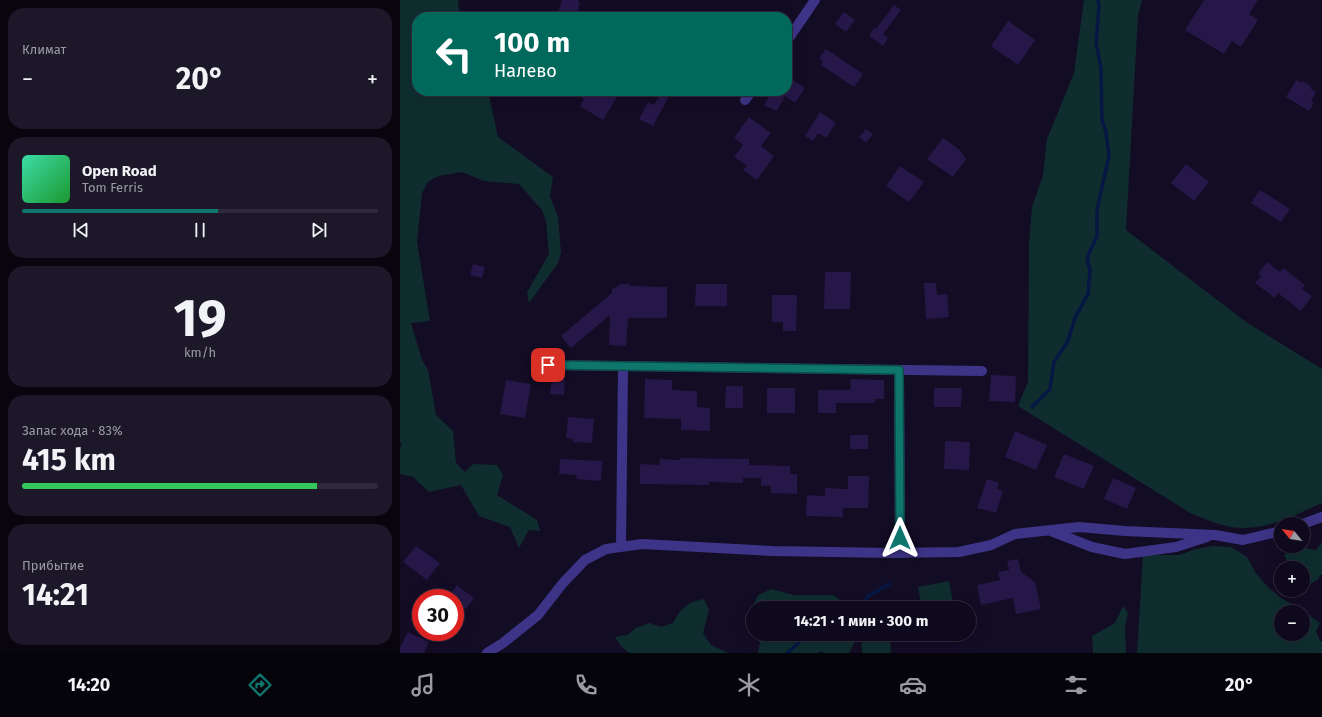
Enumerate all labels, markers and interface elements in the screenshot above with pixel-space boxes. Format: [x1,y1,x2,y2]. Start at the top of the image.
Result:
text: 100 m [494,26,570,59]
icon: left [428,28,480,80]
text: Климат [22,42,66,57]
text: Налево [494,60,557,82]
text: 20° [176,61,224,97]
text: − [22,66,33,93]
text: + [367,66,378,93]
text: Open Road [82,162,157,180]
text: Tom Ferris [82,180,143,195]
icon: previous [70,219,92,241]
icon: pause [189,219,211,241]
icon: next [308,219,330,241]
text: 19 [173,287,227,350]
text: km/h [184,345,216,360]
pin [531,348,565,382]
icon: arrive [537,354,559,376]
text: Запас хода · 83% [22,423,123,438]
text: 415 km [22,442,116,478]
position arrow [879,517,921,559]
north arrow [1274,517,1310,553]
map controls [1274,517,1310,641]
text: Прибытие [22,558,84,573]
button: + [1274,561,1310,597]
text: 14:21 [22,577,89,613]
speed limit sign: 30 [412,589,464,641]
button: − [1274,605,1310,641]
text: 14:21 · 1 мин · 300 m [794,612,928,630]
icon: directions [246,671,274,699]
icon: music [409,671,437,699]
icon: phone [572,671,600,699]
icon: climate [735,671,763,699]
icon: car [899,671,927,699]
icon: filters [1062,671,1090,699]
text: 14:20 [68,674,110,696]
text: 20° [1225,674,1254,696]

